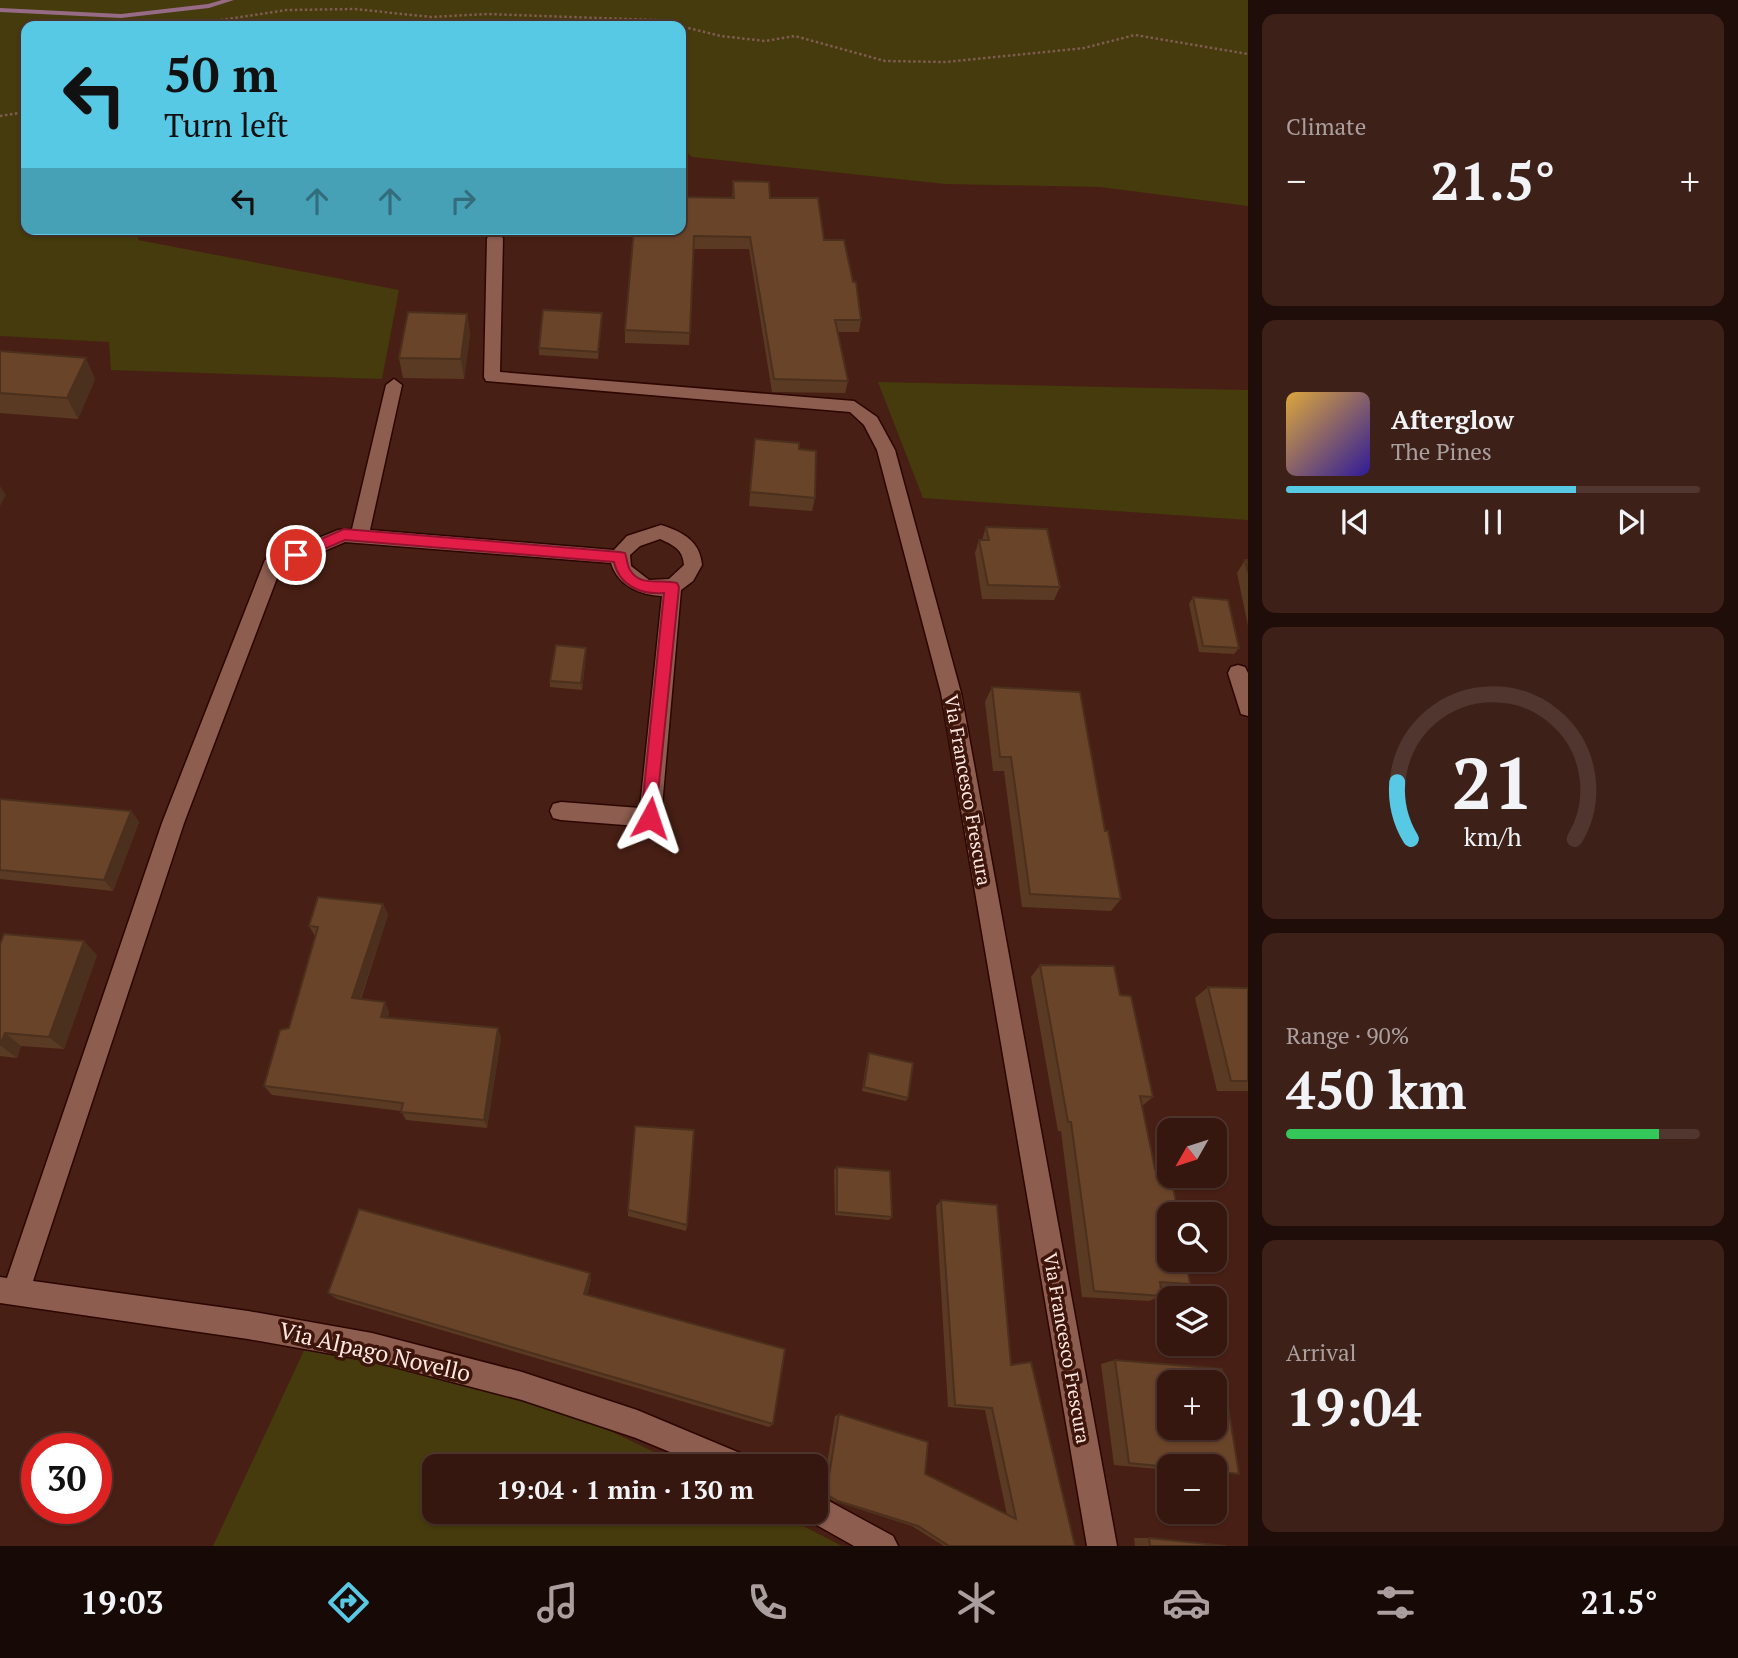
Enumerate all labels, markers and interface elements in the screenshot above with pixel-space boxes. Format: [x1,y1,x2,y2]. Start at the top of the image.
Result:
text: 50 m [164,41,278,106]
icon: left [49,49,140,140]
text: Turn left [164,104,288,146]
text: Climate [1286,111,1366,142]
text: 21.5° [1430,146,1556,215]
text: − [1286,156,1306,206]
text: + [1680,156,1700,206]
icon: left [225,182,263,220]
icon: ahead [298,182,336,220]
icon: ahead [371,182,409,220]
icon: right [444,182,482,220]
text: Afterglow [1391,402,1514,436]
text: The Pines [1391,436,1492,467]
icon: previous [1336,503,1374,541]
icon: pause [1474,503,1512,541]
icon: next [1612,503,1650,541]
pin [266,525,326,585]
icon: arrive [277,536,315,574]
street label: Via Francesco Frescura [939,692,998,888]
text: 21 [1452,733,1534,830]
position arrow [613,781,687,855]
text: km/h [1464,820,1522,853]
text: Range · 90% [1286,1020,1409,1051]
text: 450 km [1286,1055,1467,1124]
north arrow [1157,1118,1227,1188]
map controls [1157,1118,1227,1524]
button: search [1157,1202,1227,1272]
street label: Via Francesco Frescura [1038,1250,1097,1446]
button: layers [1157,1286,1227,1356]
street label: Via Alpago Novello [276,1314,474,1389]
text: Arrival [1286,1337,1357,1368]
button: + [1157,1370,1227,1440]
text: 19:04 [1286,1372,1421,1441]
speed limit sign: 30 [21,1433,112,1524]
button: − [1157,1454,1227,1524]
text: 19:04 · 1 min · 130 m [496,1472,754,1506]
icon: directions [324,1578,373,1627]
icon: music [533,1578,582,1627]
icon: phone [743,1578,792,1627]
icon: climate [952,1578,1001,1627]
icon: car [1162,1578,1211,1627]
icon: filters [1371,1578,1420,1627]
text: 19:03 [80,1581,164,1623]
text: 21.5° [1581,1581,1658,1623]

